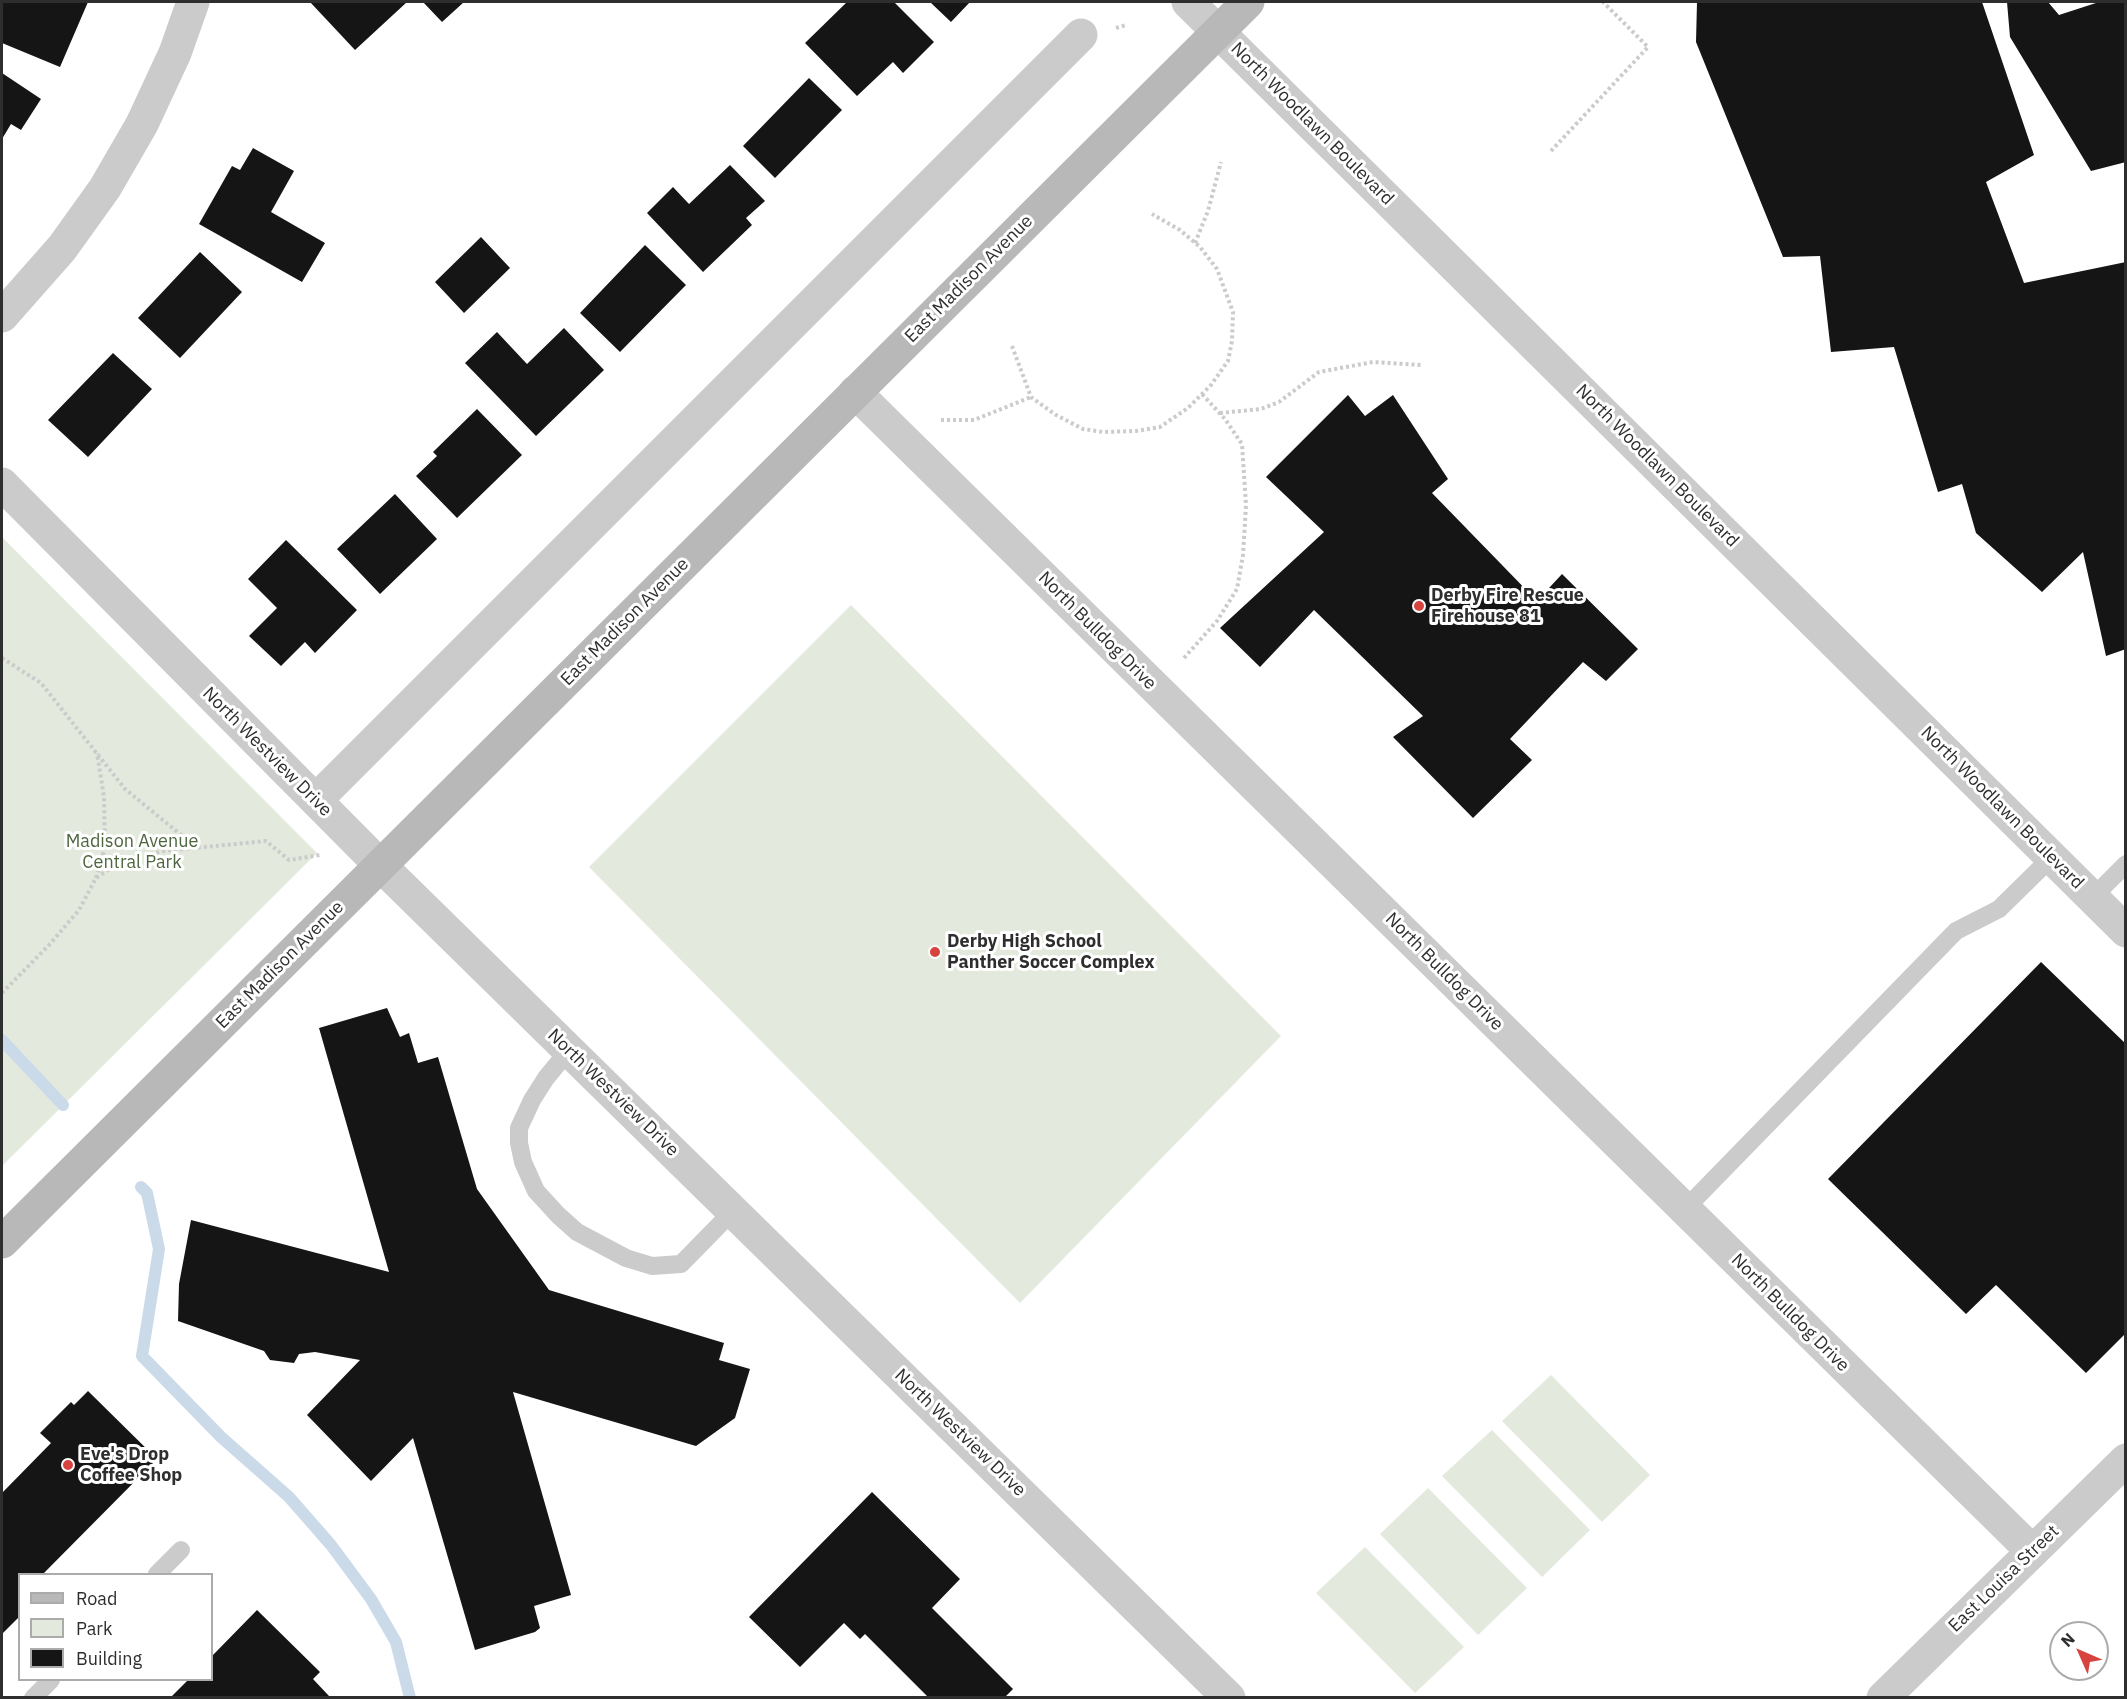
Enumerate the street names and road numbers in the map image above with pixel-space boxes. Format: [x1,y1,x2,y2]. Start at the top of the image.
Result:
street label: North Woodlawn Boulevard [1226,38,1398,210]
street label: East Madison Avenue [901,211,1037,347]
street label: North Woodlawn Boulevard [1571,380,1743,552]
street label: East Madison Avenue [557,554,693,690]
street label: North Bulldog Drive [1034,568,1160,694]
street label: North Westview Drive [198,683,336,821]
street label: North Woodlawn Boulevard [1916,722,2088,894]
street label: East Madison Avenue [212,897,348,1033]
street label: North Bulldog Drive [1381,909,1507,1035]
street label: North Westview Drive [543,1025,683,1161]
street label: North Bulldog Drive [1727,1250,1853,1376]
street label: North Westview Drive [890,1365,1030,1501]
street label: East Louisa Street [1944,1521,2064,1637]

